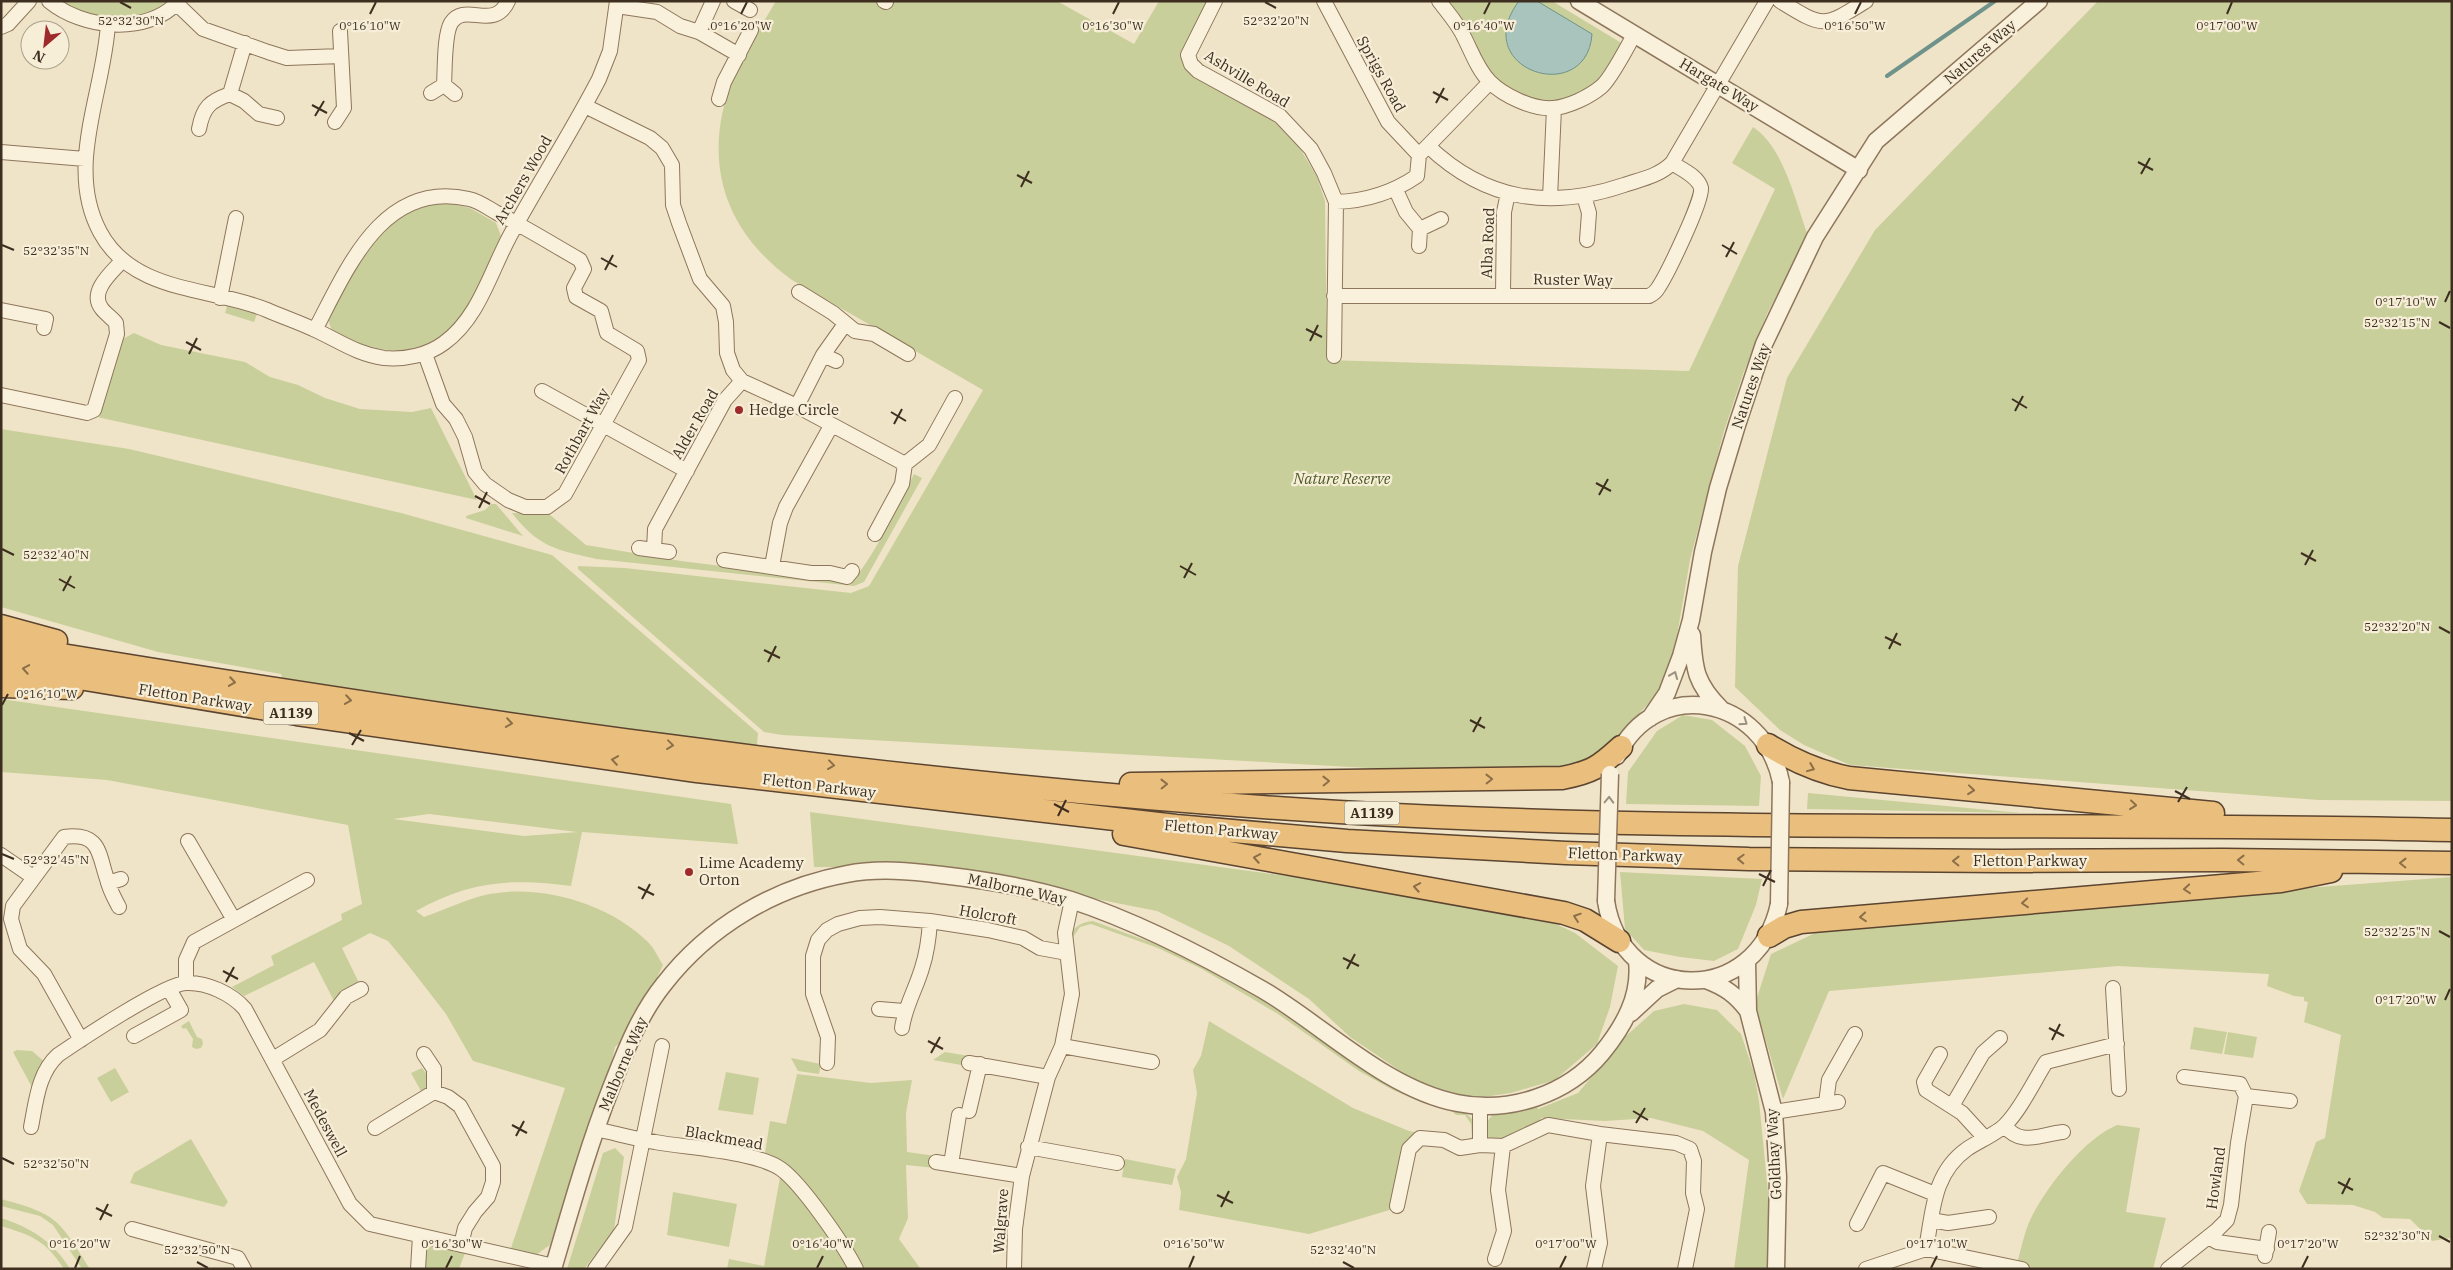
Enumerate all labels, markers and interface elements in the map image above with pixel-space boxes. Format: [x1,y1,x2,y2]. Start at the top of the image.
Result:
text: 52°32'30"N [98,13,164,28]
text: 52°32'20"N [1243,13,1309,28]
street label: Natures Way [1940,15,2020,88]
text: 0°16'10"W [339,18,401,33]
text: 0°16'20"W [710,18,772,33]
text: 0°16'30"W [1082,18,1144,33]
text: 0°16'40"W [1453,18,1515,33]
text: 0°16'50"W [1824,18,1886,33]
text: 0°17'00"W [2196,18,2258,33]
north arrow [20,20,70,70]
street label: Sprigs Road [1353,32,1410,115]
text: N [30,46,48,67]
street label: Ashville Road [1201,46,1293,111]
street label: Hargate Way [1676,53,1762,116]
street label: Archers Wood [489,132,556,228]
street label: Alba Road [1477,207,1498,279]
text: 52°32'35"N [23,243,89,258]
street label: Ruster Way [1533,269,1613,290]
text: 0°17'10"W [2375,294,2437,309]
text: 52°32'15"N [2364,315,2430,330]
street label: Natures Way [1727,340,1774,431]
street label: Rothbart Way [550,384,613,477]
street label: Alder Road [667,385,722,462]
place label: Hedge Circle [749,400,839,419]
marker: Hedge Circle [733,404,745,416]
park label: Nature Reserve [1293,469,1391,488]
text: 52°32'40"N [23,547,89,562]
text: 52°32'20"N [2364,619,2430,634]
one-way arrow [21,665,30,675]
one-way arrow [1668,671,1679,680]
one-way arrow [228,677,236,687]
street label: Fletton Parkway [137,679,253,716]
text: 0°16'10"W [16,686,78,701]
one-way arrow [344,694,352,705]
road number: A1139 [264,701,318,724]
one-way arrow [1739,716,1748,725]
one-way arrow [505,717,513,728]
one-way arrow [666,739,674,750]
one-way arrow [610,755,618,766]
one-way arrow [827,759,835,770]
one-way arrow [1806,762,1815,773]
street label: Fletton Parkway [761,769,877,802]
one-way arrow [1485,774,1493,784]
one-way arrow [1323,776,1331,786]
one-way arrow [1160,778,1168,789]
one-way arrow [1968,784,1976,795]
one-way arrow [1604,796,1615,804]
one-way arrow [2129,800,2137,811]
road number: A1139 [1344,801,1400,824]
street label: Fletton Parkway [1163,815,1279,844]
street label: Fletton Parkway [1568,843,1682,866]
street label: Fletton Parkway [1973,851,2087,870]
text: 52°32'45"N [23,852,89,867]
place label: Lime Academy Orton [699,853,804,889]
one-way arrow [1253,853,1262,863]
one-way arrow [1736,853,1744,864]
one-way arrow [2236,855,2244,865]
one-way arrow [1951,856,1959,866]
one-way arrow [2399,858,2406,868]
marker: Lime Academy Orton [683,866,695,878]
street label: Malborne Way [966,869,1068,908]
one-way arrow [1413,882,1422,892]
one-way arrow [2183,883,2191,894]
one-way arrow [2021,897,2029,908]
street label: Holcroft [958,900,1018,929]
one-way arrow [1859,911,1867,922]
one-way arrow [1573,913,1581,923]
text: 52°32'25"N [2364,924,2430,939]
text: 0°17'20"W [2375,992,2437,1007]
street label: Malborne Way [594,1014,651,1114]
street label: Medeswell [300,1086,351,1160]
street label: Goldhay Way [1762,1108,1785,1200]
street label: Blackmead [684,1121,765,1154]
street label: Howland [2202,1145,2229,1211]
text: 52°32'50"N [23,1156,89,1171]
street label: Walgrave [989,1188,1012,1254]
text: 52°32'30"N [2364,1228,2430,1243]
text: 0°16'20"W [49,1236,111,1251]
text: 0°16'30"W [421,1236,483,1251]
text: 0°16'40"W [792,1236,854,1251]
text: 0°16'50"W [1163,1236,1225,1251]
text: 0°17'00"W [1535,1236,1597,1251]
text: 0°17'10"W [1906,1236,1968,1251]
text: 0°17'20"W [2277,1236,2339,1251]
text: 52°32'50"N [164,1242,230,1257]
text: 52°32'40"N [1310,1242,1376,1257]

